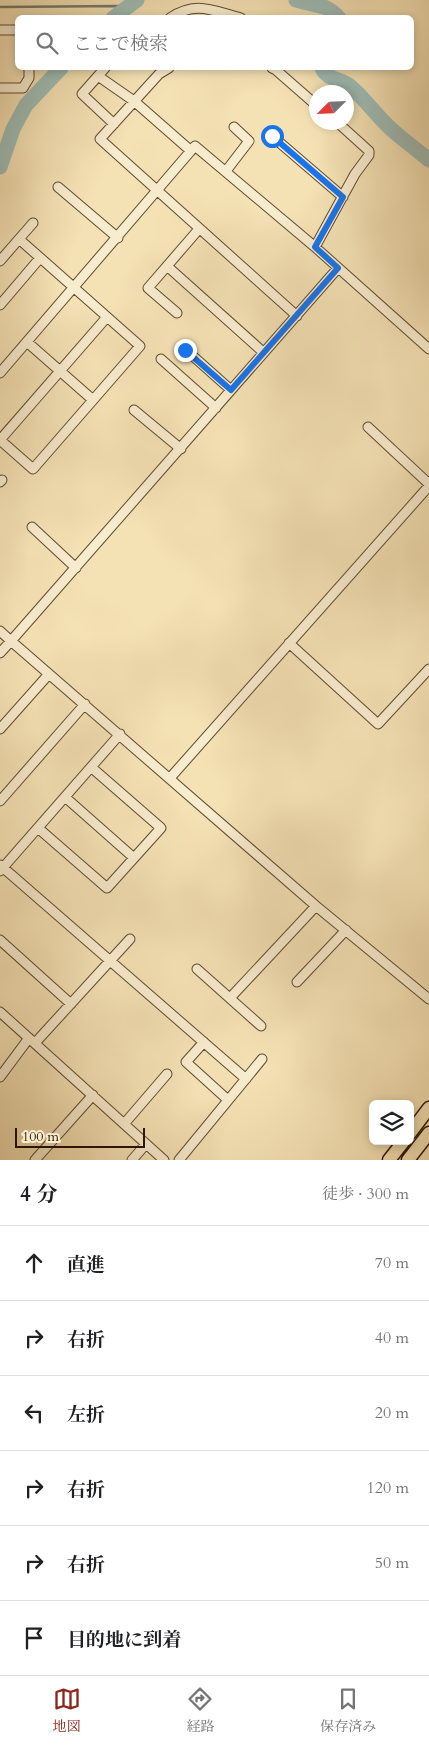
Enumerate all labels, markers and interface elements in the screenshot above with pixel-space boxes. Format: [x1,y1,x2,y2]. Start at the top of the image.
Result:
search box [15,15,414,70]
icon: search [33,29,61,57]
text: ここで検索 [73,31,168,57]
north arrow [309,85,354,130]
route start [261,125,284,148]
route end [174,339,197,362]
map controls [369,1100,414,1145]
button: layers [369,1100,414,1145]
scale bar [15,1125,145,1148]
text: 100 m [22,1127,59,1146]
text: 4 分 [20,1180,57,1209]
text: 徒歩 · 300 m [322,1183,409,1205]
icon: ahead [20,1249,48,1277]
text: 直進 [67,1252,105,1278]
text: 70 m [375,1252,409,1274]
icon: right [20,1324,48,1352]
text: 右折 [67,1327,105,1353]
text: 40 m [375,1327,409,1349]
icon: left [20,1399,48,1427]
text: 左折 [67,1402,105,1428]
text: 20 m [375,1402,409,1424]
icon: right [20,1474,48,1502]
text: 右折 [67,1477,105,1503]
text: 120 m [367,1477,409,1499]
icon: right [20,1549,48,1577]
text: 右折 [67,1552,105,1578]
text: 50 m [375,1552,409,1574]
icon: arrive [20,1624,48,1652]
text: 目的地に到着 [67,1627,181,1653]
tab: 地図 [53,1685,81,1736]
tab: 経路 [186,1685,214,1736]
tab: 保存済み [320,1685,376,1736]

